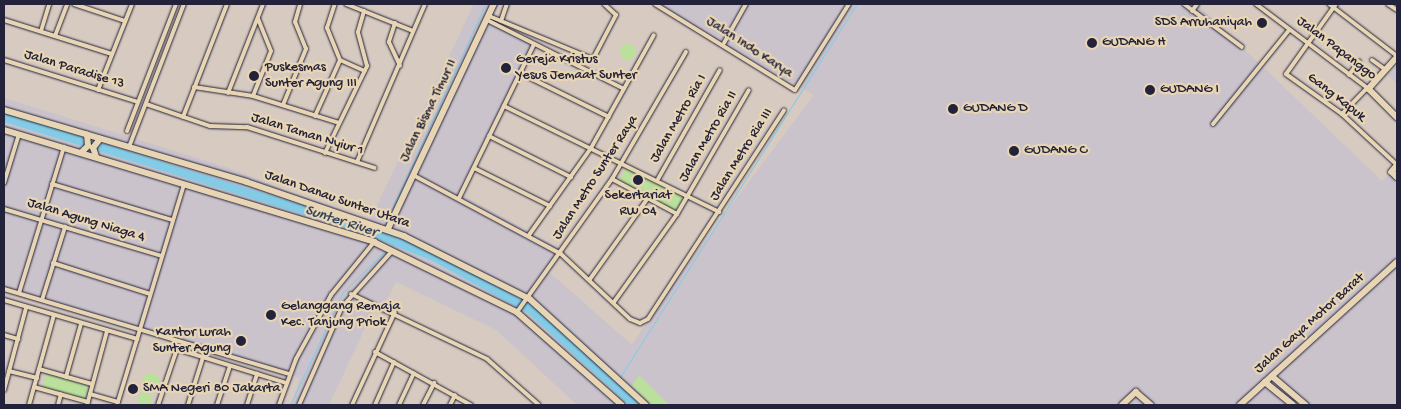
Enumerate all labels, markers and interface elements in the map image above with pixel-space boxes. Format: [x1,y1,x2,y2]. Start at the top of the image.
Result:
street label: Jalan Papanggo [1293,13,1379,85]
street label: Jalan Indo Karya [703,14,795,82]
place label: SDS Arruhaniyah [1155,15,1252,31]
marker: SDS Arruhaniyah [1256,17,1268,29]
place label: GUDANG H [1102,35,1166,51]
marker: GUDANG H [1086,37,1098,49]
street label: Jalan Paradise 13 [22,47,126,93]
place label: Gereja Kristus Yesus Jemaat Sunter [516,52,637,84]
street label: Jalan Bisma Timur II [397,57,461,165]
place label: Puskesmas Sunter Agung III [265,60,357,92]
marker: Gereja Kristus Yesus Jemaat Sunter [500,62,512,74]
marker: Puskesmas Sunter Agung III [247,69,261,83]
street label: Gang Kapuk [1303,70,1369,126]
street label: Jalan Metro Ria I [647,72,711,166]
place label: GUDANG I [1160,82,1219,98]
marker: GUDANG I [1144,84,1156,96]
street label: Jalan Metro Ria II [676,88,742,186]
place label: GUDANG D [963,101,1028,117]
marker: GUDANG D [947,103,959,115]
street label: Jalan Metro Ria III [707,106,777,204]
street label: Jalan Taman Nyiur 1 [249,110,365,160]
street label: Jalan Metro Sunter Raya [549,113,643,243]
place label: GUDANG C [1024,143,1087,159]
marker: GUDANG C [1008,145,1020,157]
street label: Jalan Danau Sunter Utara [262,167,412,233]
marker: Sekertariat RW 04 [632,174,644,186]
place label: Sekertariat RW 04 [604,188,672,220]
street label: Jalan Agung Niaga 4 [25,195,147,247]
water label: Sunter River [303,202,379,242]
street label: Jalan Gaya Motor Barat [1252,270,1368,378]
place label: Gelanggang Remaja Kec. Tanjung Priok [281,299,400,332]
marker: Gelanggang Remaja Kec. Tanjung Priok [265,309,277,321]
place label: Kantor Lurah Sunter Agung [153,325,231,358]
marker: Kantor Lurah Sunter Agung [235,335,247,347]
place label: SMA Negeri 80 Jakarta [143,381,280,397]
marker: SMA Negeri 80 Jakarta [127,383,139,395]

